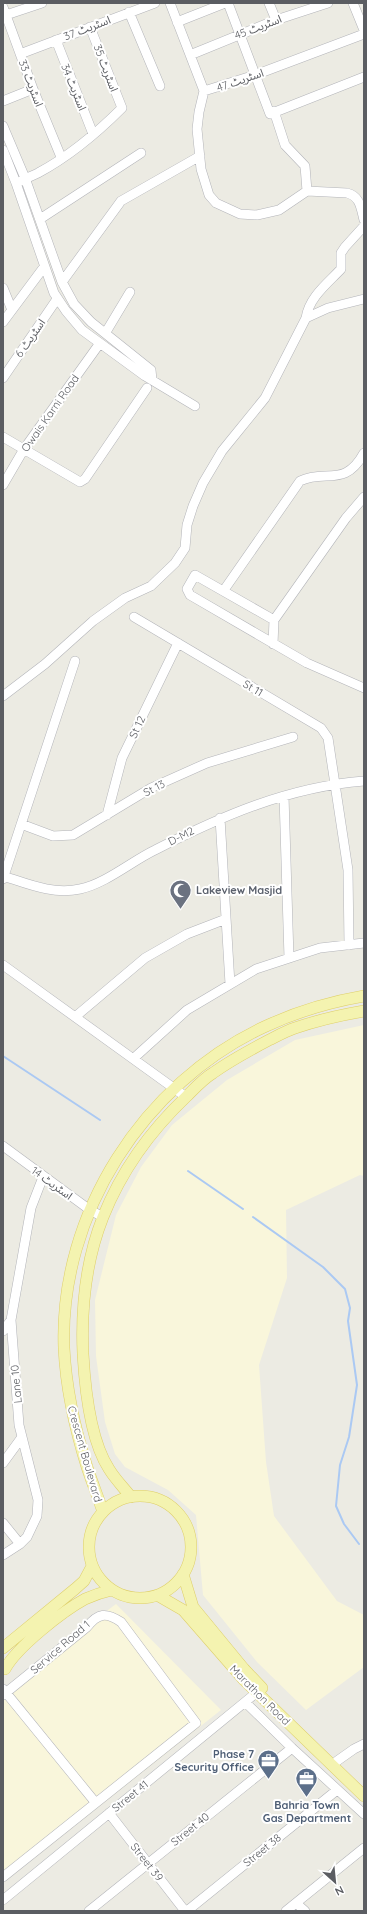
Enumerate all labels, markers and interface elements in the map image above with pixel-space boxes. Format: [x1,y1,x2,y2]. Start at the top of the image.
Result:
street label: اسٹریٹ 45 [232,12,284,42]
street label: اسٹریٹ 37 [62,13,112,43]
street label: اسٹریٹ 35 [91,42,121,94]
street label: اسٹریٹ 33 [16,58,46,109]
street label: اسٹریٹ 34 [58,62,90,112]
street label: اسٹریٹ 47 [215,65,265,95]
street label: اسٹریٹ 6 [12,316,48,360]
street label: Owais Karni Road [18,372,82,454]
street label: St 11 [240,677,266,699]
street label: St 12 [126,714,148,740]
street label: St 13 [141,776,168,799]
street label: D-M2 [166,824,196,848]
mosque icon: Lakeview Masjid [168,877,194,910]
place label: Lakeview Masjid [196,883,282,897]
street label: اسٹریٹ 14 [29,1163,75,1203]
street label: Lane 10 [7,1364,25,1404]
street label: Crescent Boulevard [65,1404,105,1504]
street label: Service Road 1 [27,1617,93,1677]
street label: Marathon Road [227,1662,293,1728]
place label: Phase 7 Security Office [175,1747,254,1774]
office icon: Phase 7 Security Office [256,1747,282,1780]
office icon: Bahria Town Gas Department [294,1766,320,1799]
street label: Street 41 [109,1777,151,1815]
place label: Bahria Town Gas Department [263,1798,351,1825]
street label: Street 40 [168,1809,212,1849]
street label: Street 38 [240,1830,284,1870]
street label: Street 39 [128,1840,166,1884]
north arrow [315,1862,355,1902]
text: N [333,1883,346,1899]

